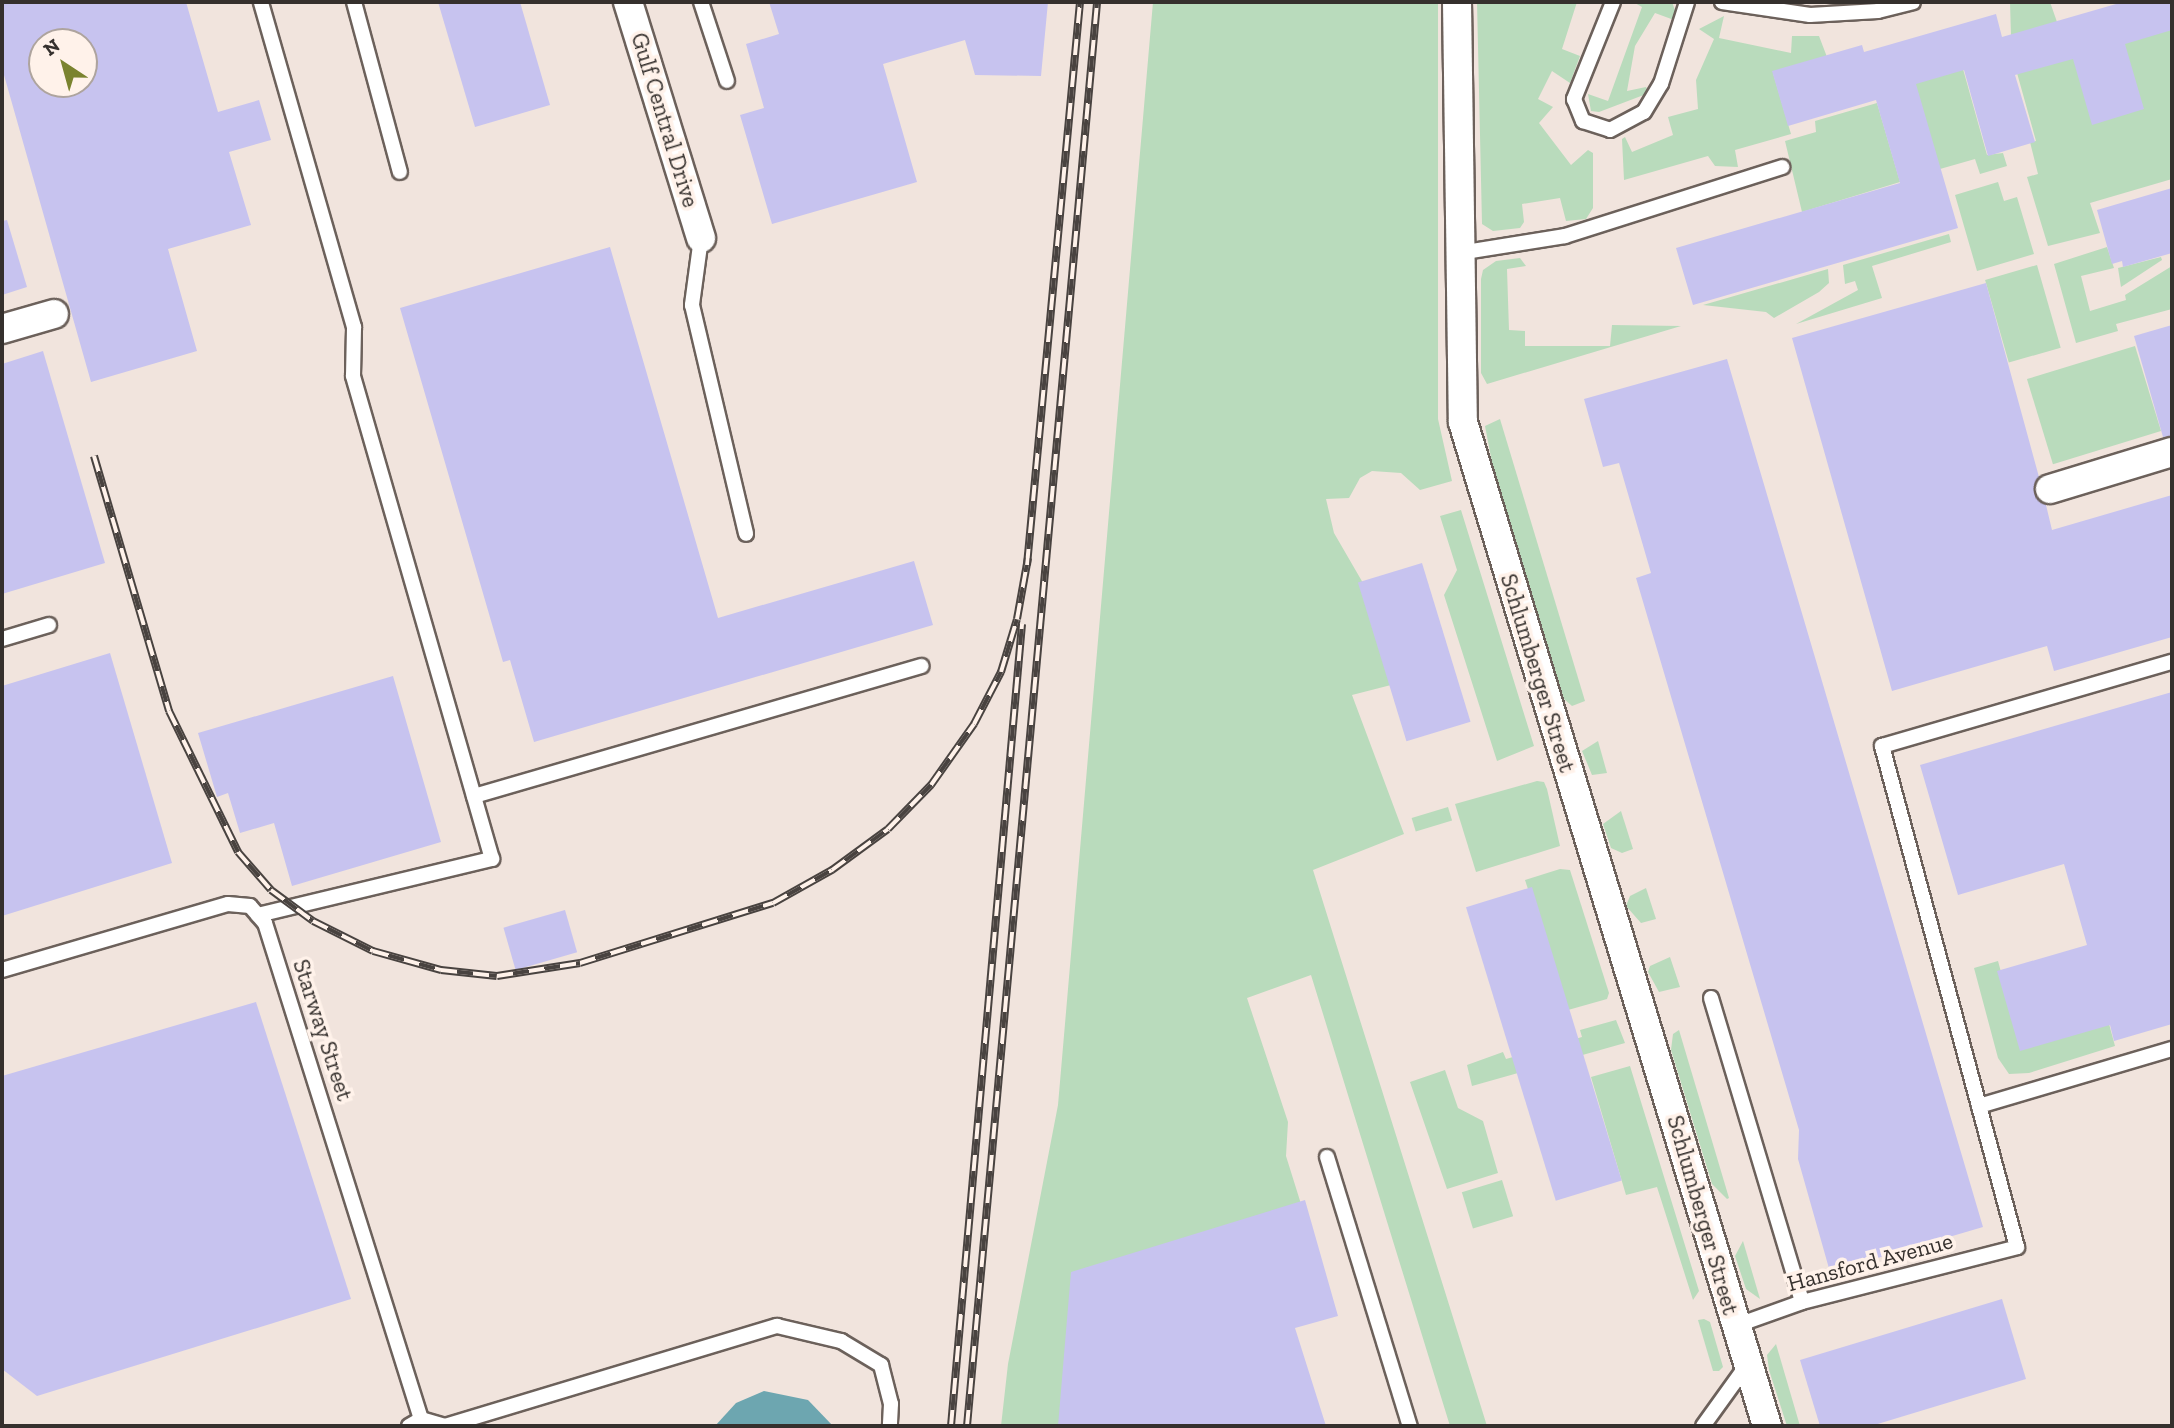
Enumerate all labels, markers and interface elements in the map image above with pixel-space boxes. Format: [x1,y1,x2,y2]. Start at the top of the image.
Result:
north arrow [28,28,98,98]
street label: Gulf Central Drive [625,29,705,211]
text: N [39,34,64,61]
street label: Schlumberger Street [1495,570,1581,776]
street label: Starway Street [287,956,359,1104]
street label: Schlumberger Street [1661,1112,1745,1318]
street label: Hansford Avenue [1784,1227,1956,1297]

